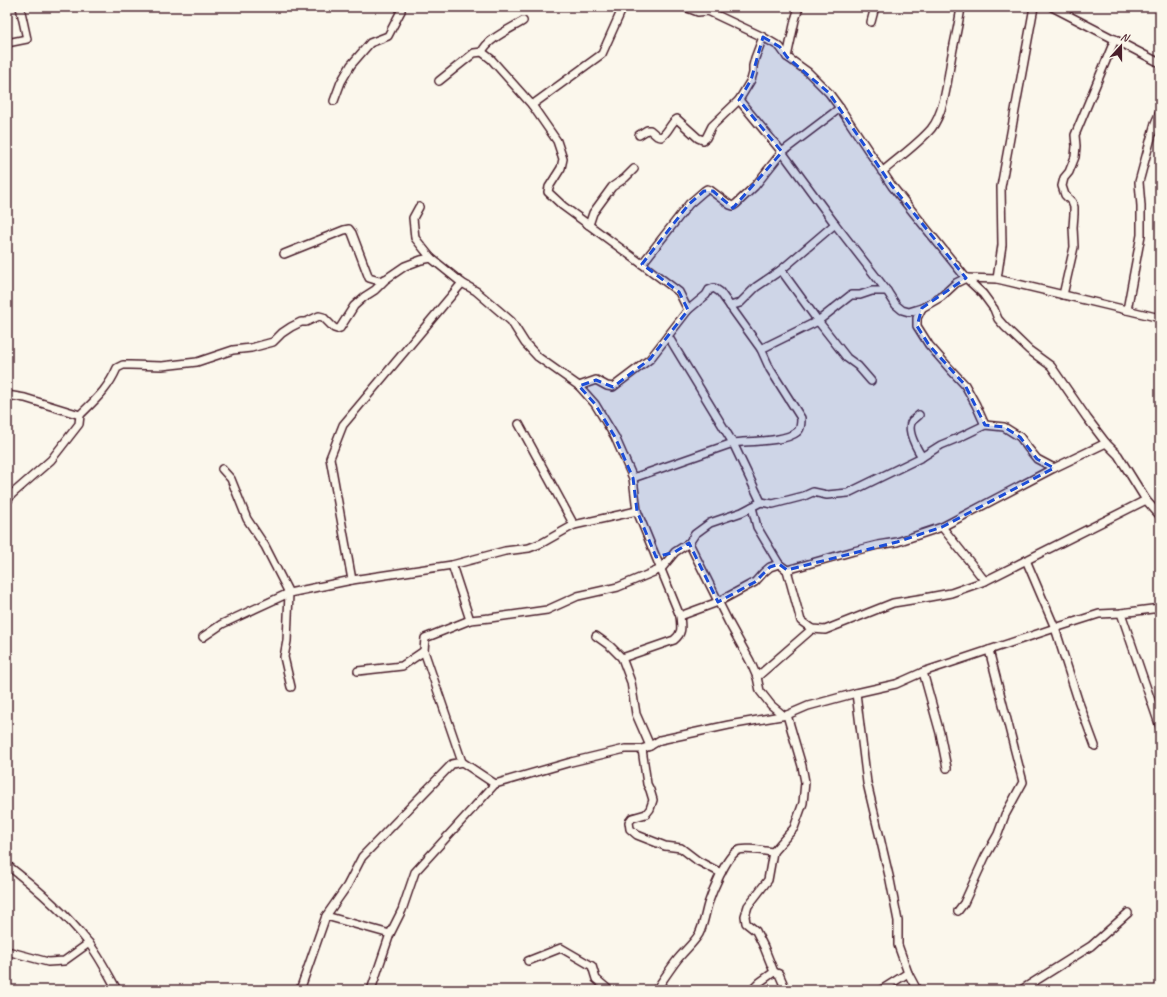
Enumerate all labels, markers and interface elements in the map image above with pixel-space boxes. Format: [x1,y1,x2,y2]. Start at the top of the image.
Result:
north arrow [1101,26,1141,66]
text: N [1119,29,1132,45]

